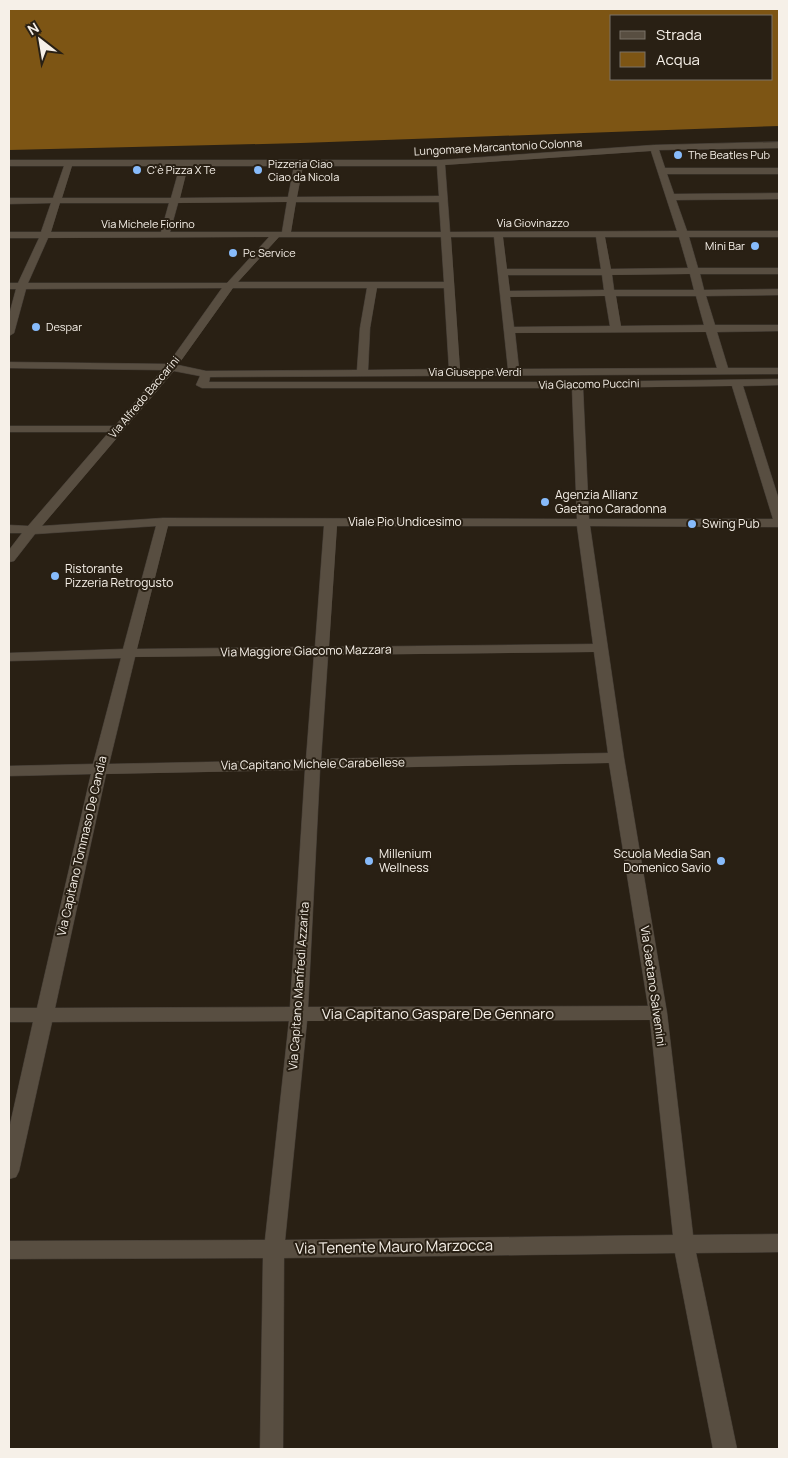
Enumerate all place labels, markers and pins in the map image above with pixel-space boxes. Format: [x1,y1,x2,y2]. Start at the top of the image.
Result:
place label: The Beatles Pub [688,147,770,162]
marker: The Beatles Pub [672,149,684,161]
place label: Pizzeria Ciao Ciao da Nicola [268,156,339,184]
place label: C'è Pizza X Te [147,162,216,177]
marker: C'è Pizza X Te [131,164,143,176]
marker: Pizzeria Ciao Ciao da Nicola [252,164,264,176]
place label: Mini Bar [705,238,745,253]
marker: Mini Bar [749,240,761,252]
place label: Pc Service [243,245,296,260]
marker: Pc Service [227,247,239,259]
place label: Despar [46,319,82,334]
marker: Despar [30,321,42,333]
place label: Agenzia Allianz Gaetano Caradonna [555,486,666,517]
marker: Agenzia Allianz Gaetano Caradonna [539,496,551,508]
place label: Swing Pub [702,515,760,532]
marker: Swing Pub [686,518,698,530]
place label: Ristorante Pizzeria Retrogusto [65,560,173,591]
marker: Ristorante Pizzeria Retrogusto [49,570,61,582]
place label: Millenium Wellness [379,845,432,876]
place label: Scuola Media San Domenico Savio [614,845,711,876]
marker: Millenium Wellness [363,855,375,867]
marker: Scuola Media San Domenico Savio [715,855,727,867]

